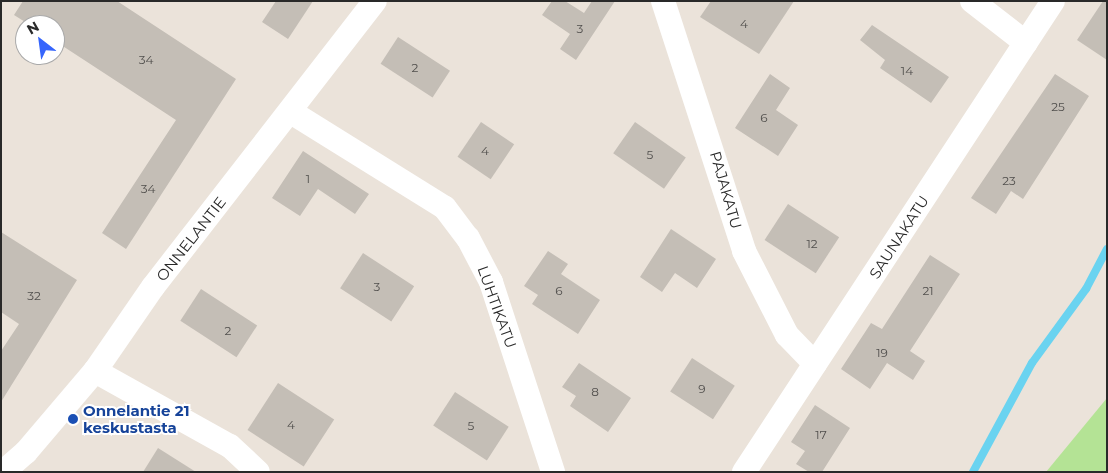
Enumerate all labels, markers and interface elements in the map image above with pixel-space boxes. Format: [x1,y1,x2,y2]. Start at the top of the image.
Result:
north arrow [15,15,65,65]
text: N [24,17,42,38]
house number: 4 [740,17,748,31]
house number: 3 [577,22,583,36]
house number: 34 [139,53,153,67]
house number: 2 [412,61,418,75]
house number: 14 [901,64,913,78]
house number: 25 [1051,100,1065,114]
house number: 6 [760,111,768,125]
house number: 4 [481,144,489,158]
house number: 5 [647,148,653,162]
street label: PAJAKATU [706,149,746,231]
house number: 1 [306,172,310,186]
house number: 23 [1002,174,1016,188]
house number: 34 [141,182,155,196]
street label: SAUNAKATU [865,192,933,282]
street label: ONNELANTIE [153,193,229,285]
house number: 12 [806,237,818,251]
street label: LUHTIKATU [474,263,520,351]
house number: 3 [374,280,380,294]
house number: 6 [555,284,563,298]
house number: 21 [922,284,934,298]
house number: 32 [27,289,41,303]
house number: 2 [225,324,231,338]
house number: 19 [876,346,888,360]
house number: 9 [698,382,706,396]
house number: 8 [591,385,599,399]
place label: Onnelantie 21 keskustasta [83,401,190,436]
marker: Onnelantie 21 keskustasta [67,413,79,425]
house number: 4 [287,418,295,432]
house number: 5 [468,419,474,433]
house number: 17 [815,428,827,442]

